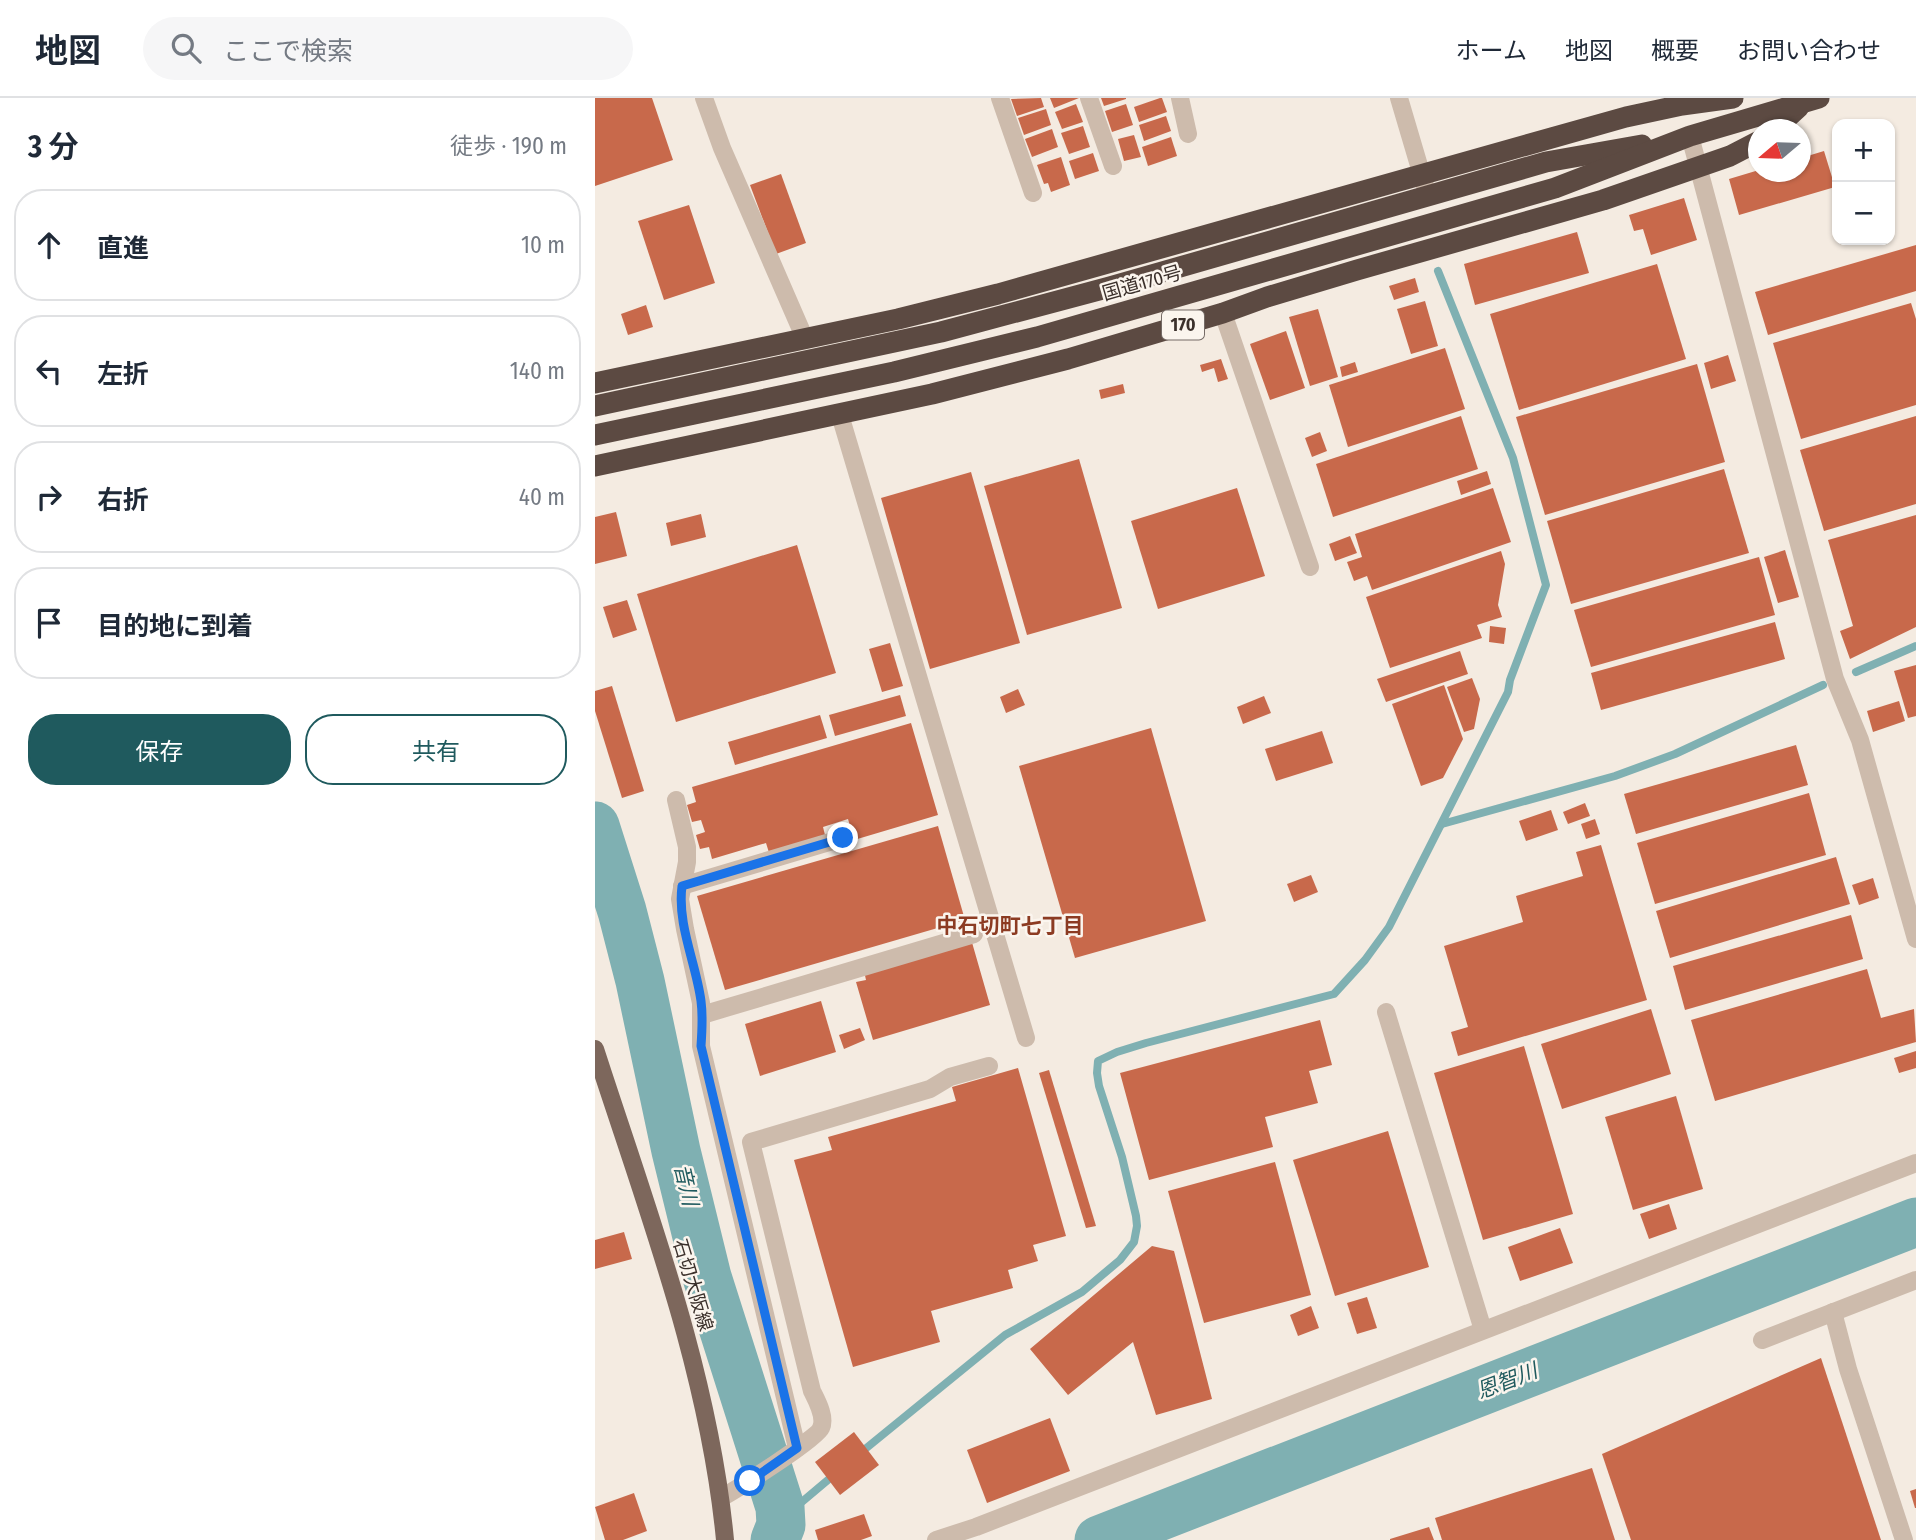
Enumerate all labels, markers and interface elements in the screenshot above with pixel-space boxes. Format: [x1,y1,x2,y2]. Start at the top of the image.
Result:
search box [143,17,633,80]
icon: search [167,29,205,67]
text: 地図 [35,31,101,71]
text: ここで検索 [223,36,353,67]
text: ホーム [1456,37,1527,65]
text: 地図 [1565,37,1613,65]
text: 概要 [1651,37,1699,65]
text: お問い合わせ [1737,37,1881,65]
north arrow [1748,119,1811,182]
map controls [1832,119,1895,245]
button: + [1832,119,1895,182]
text: 3 分 [28,129,78,165]
text: 徒歩 · 190 m [450,132,567,160]
button: − [1832,182,1895,245]
icon: ahead [30,226,68,264]
text: 10 m [521,231,565,259]
text: 直進 [97,233,149,264]
street label: 国道170号 [1100,261,1184,305]
road number: 170 [1162,310,1204,340]
icon: left [30,352,68,390]
text: 140 m [510,357,565,385]
text: 左折 [97,359,149,390]
icon: right [30,478,68,516]
text: 40 m [519,483,565,511]
text: 右折 [97,485,149,516]
icon: arrive [30,604,68,642]
text: 目的地に到着 [97,611,253,642]
button: 保存 [28,714,291,785]
button: 共有 [305,714,567,785]
route end [827,822,858,853]
district label: 中石切町七丁目 [937,913,1084,939]
water label: 音川 [669,1162,704,1210]
street label: 石切大阪線 [668,1236,718,1334]
water label: 恩智川 [1473,1357,1543,1404]
route start [734,1465,765,1496]

